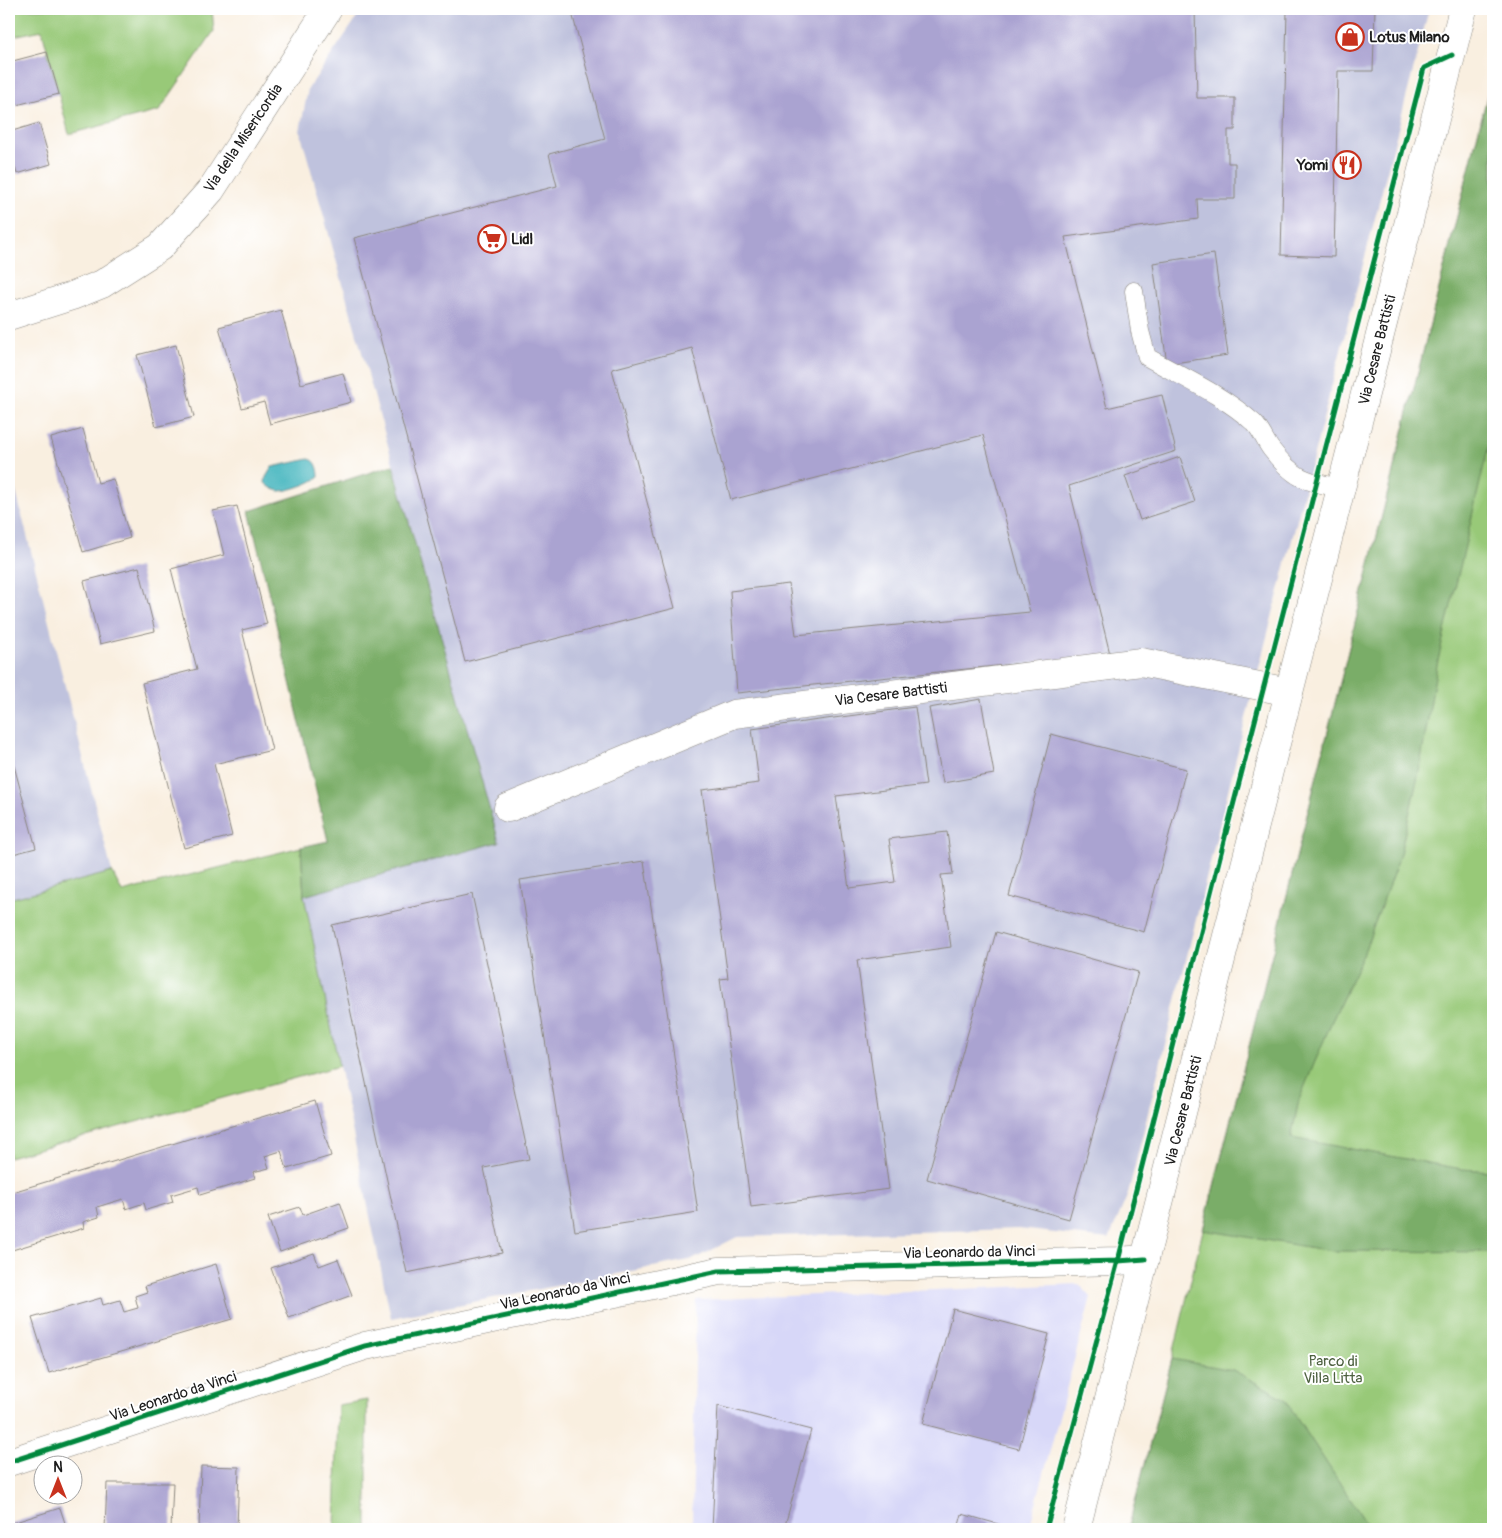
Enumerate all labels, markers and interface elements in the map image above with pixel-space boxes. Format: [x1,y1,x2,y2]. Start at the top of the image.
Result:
shop icon: Lotus Milano [1335,22,1365,52]
place label: Lotus Milano [1369,28,1449,47]
street label: Via della Misericordia [200,80,287,196]
restaurant icon: Yomi [1332,150,1362,180]
place label: Yomi [1296,156,1328,175]
supermarket icon: Lidl [477,224,507,254]
place label: Lidl [511,230,533,249]
street label: Via Cesare Battisti [1355,293,1400,407]
street label: Via Cesare Battisti [834,678,949,711]
street label: Via Cesare Battisti [1161,1054,1206,1168]
street label: Via Leonardo da Vinci [903,1242,1036,1263]
street label: Via Leonardo da Vinci [498,1268,632,1315]
park label: Parco di Villa Litta [1303,1352,1363,1388]
street label: Via Leonardo da Vinci [107,1367,239,1426]
north arrow [32,1456,82,1506]
text: N [53,1459,63,1476]

